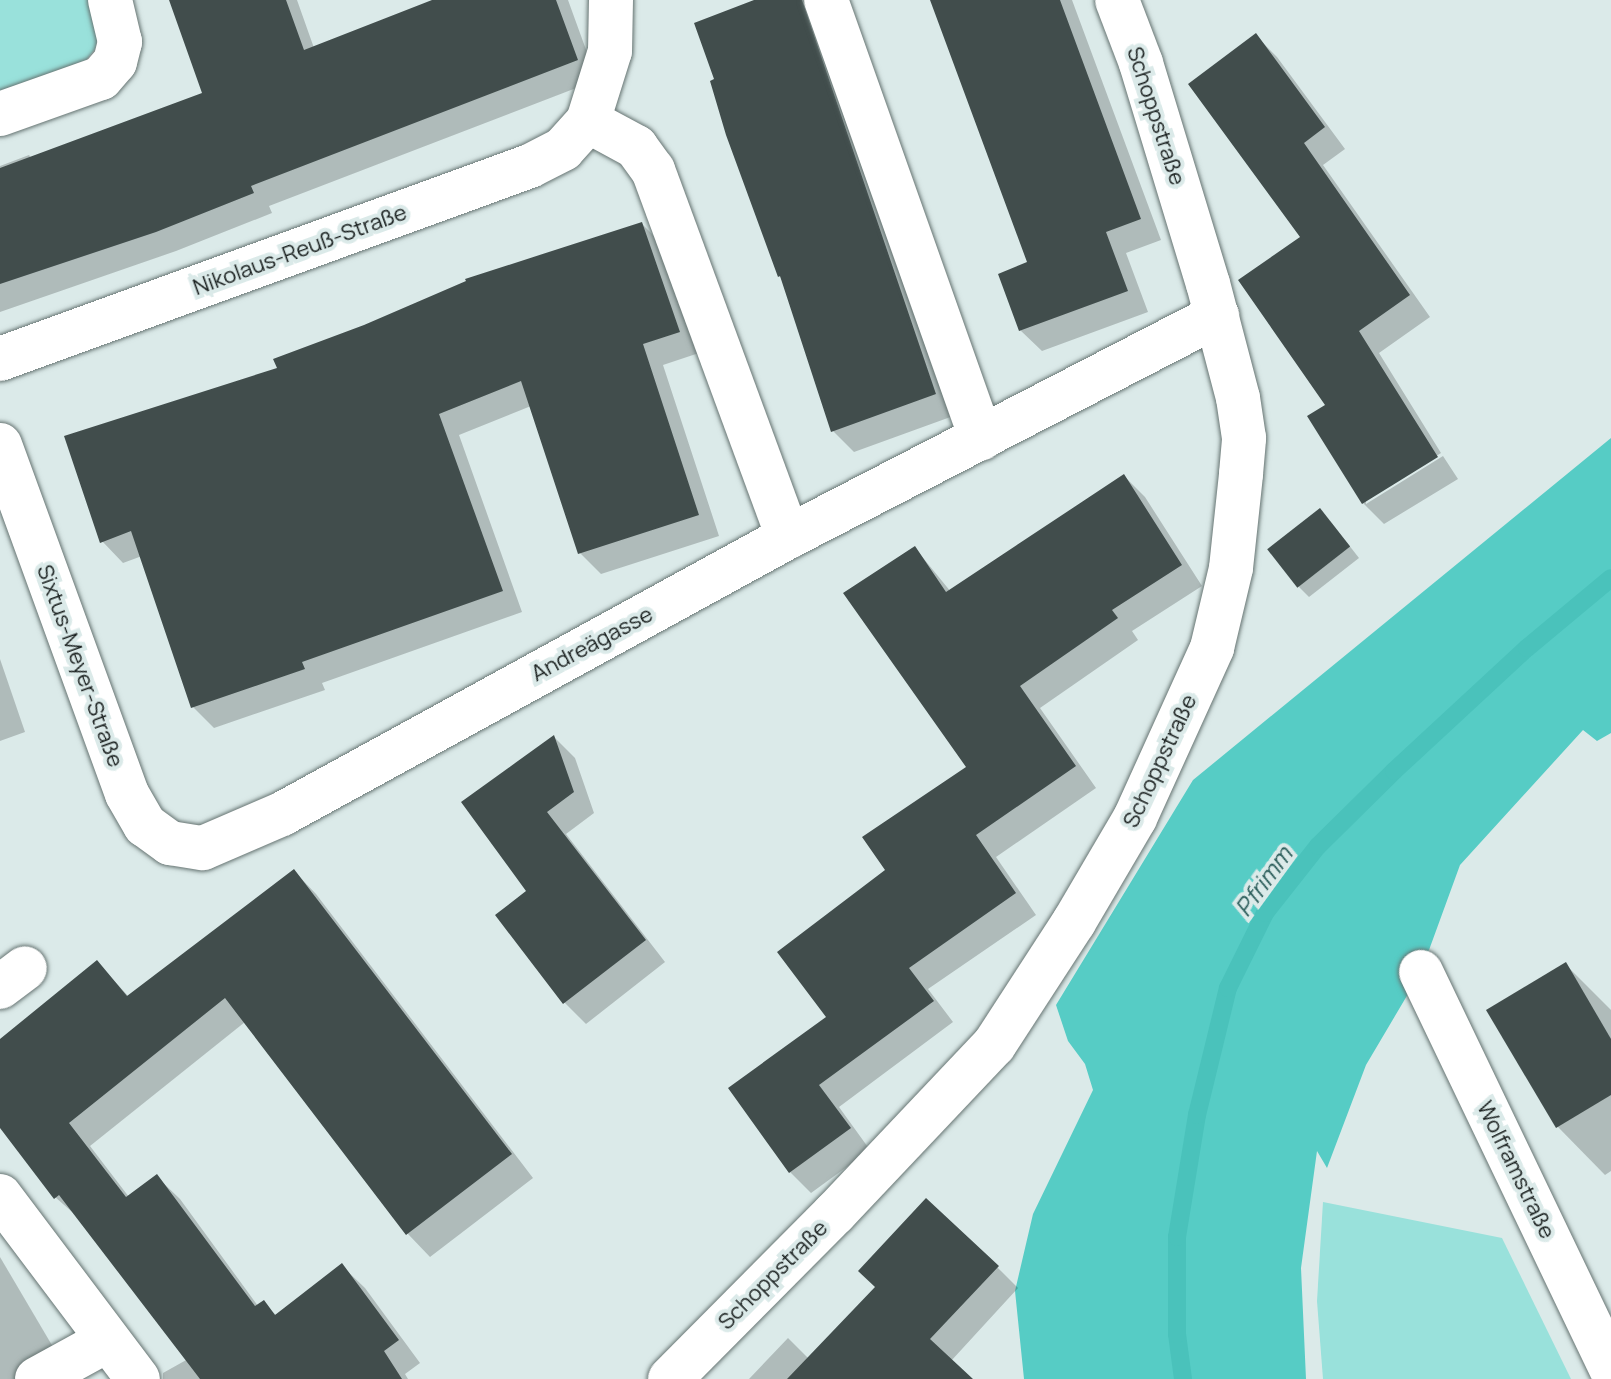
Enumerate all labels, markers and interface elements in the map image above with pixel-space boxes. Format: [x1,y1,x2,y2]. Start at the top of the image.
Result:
street label: Schoppstraße [1121,44,1191,188]
street label: Nikolaus-Reuß-Straße [190,199,410,301]
street label: Sixtus-Meyer-Straße [31,561,129,771]
street label: Andreägasse [527,601,657,687]
street label: Schoppstraße [1118,690,1202,832]
water label: Pfrimm [1228,841,1298,921]
street label: Wolframstraße [1471,1097,1561,1243]
street label: Schoppstraße [713,1215,833,1335]

